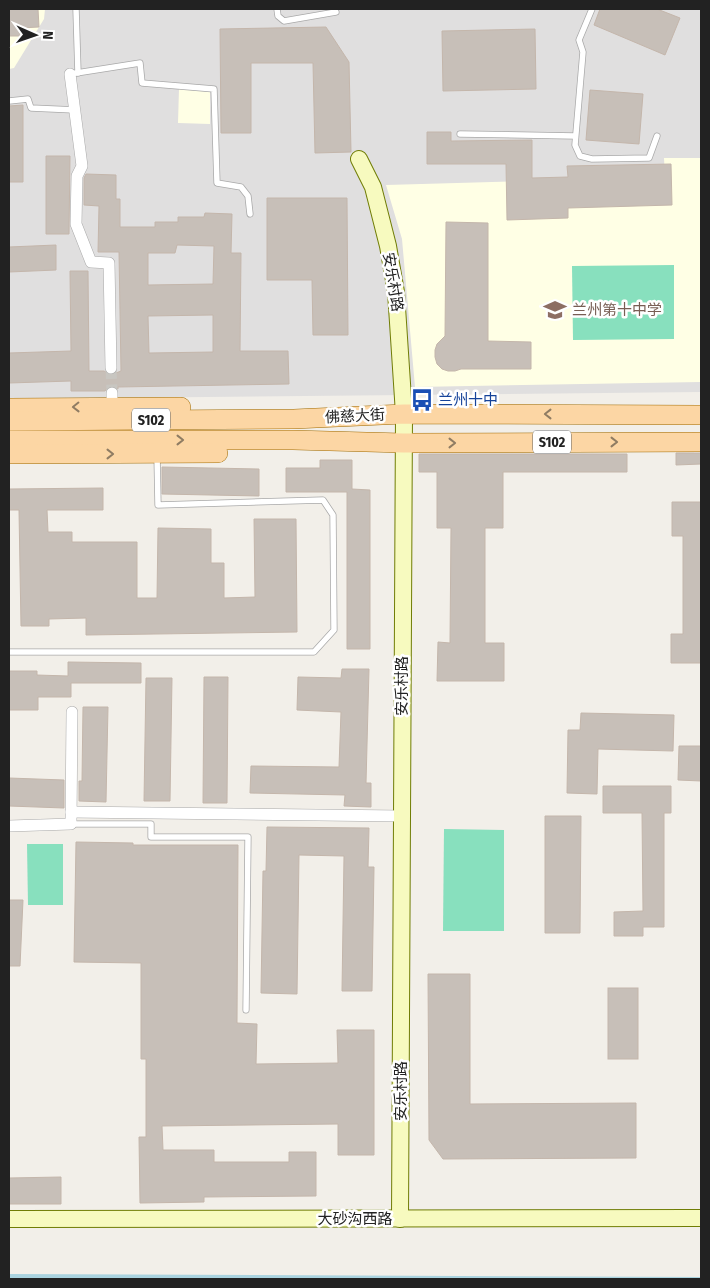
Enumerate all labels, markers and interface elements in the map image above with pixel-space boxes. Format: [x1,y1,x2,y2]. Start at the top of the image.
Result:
north arrow [10,10,60,60]
text: N [39,31,56,40]
street label: 安乐村路 [379,251,407,313]
school or university icon: 兰州第十中学 [542,297,568,323]
place label: 兰州第十中学 [572,301,662,319]
bus stop icon: 兰州十中 [409,387,435,413]
place label: 兰州十中 [438,391,498,409]
one-way arrow [72,402,80,412]
street label: 佛慈大街 [325,405,385,427]
road number: S102 [132,408,170,432]
one-way arrow [543,409,551,419]
road number: S102 [533,431,571,454]
one-way arrow [176,435,184,445]
one-way arrow [611,437,619,447]
one-way arrow [448,438,456,448]
one-way arrow [106,449,114,459]
street label: 安乐村路 [393,656,411,716]
street label: 安乐村路 [392,1061,410,1121]
street label: 大砂沟西路 [317,1210,393,1228]

